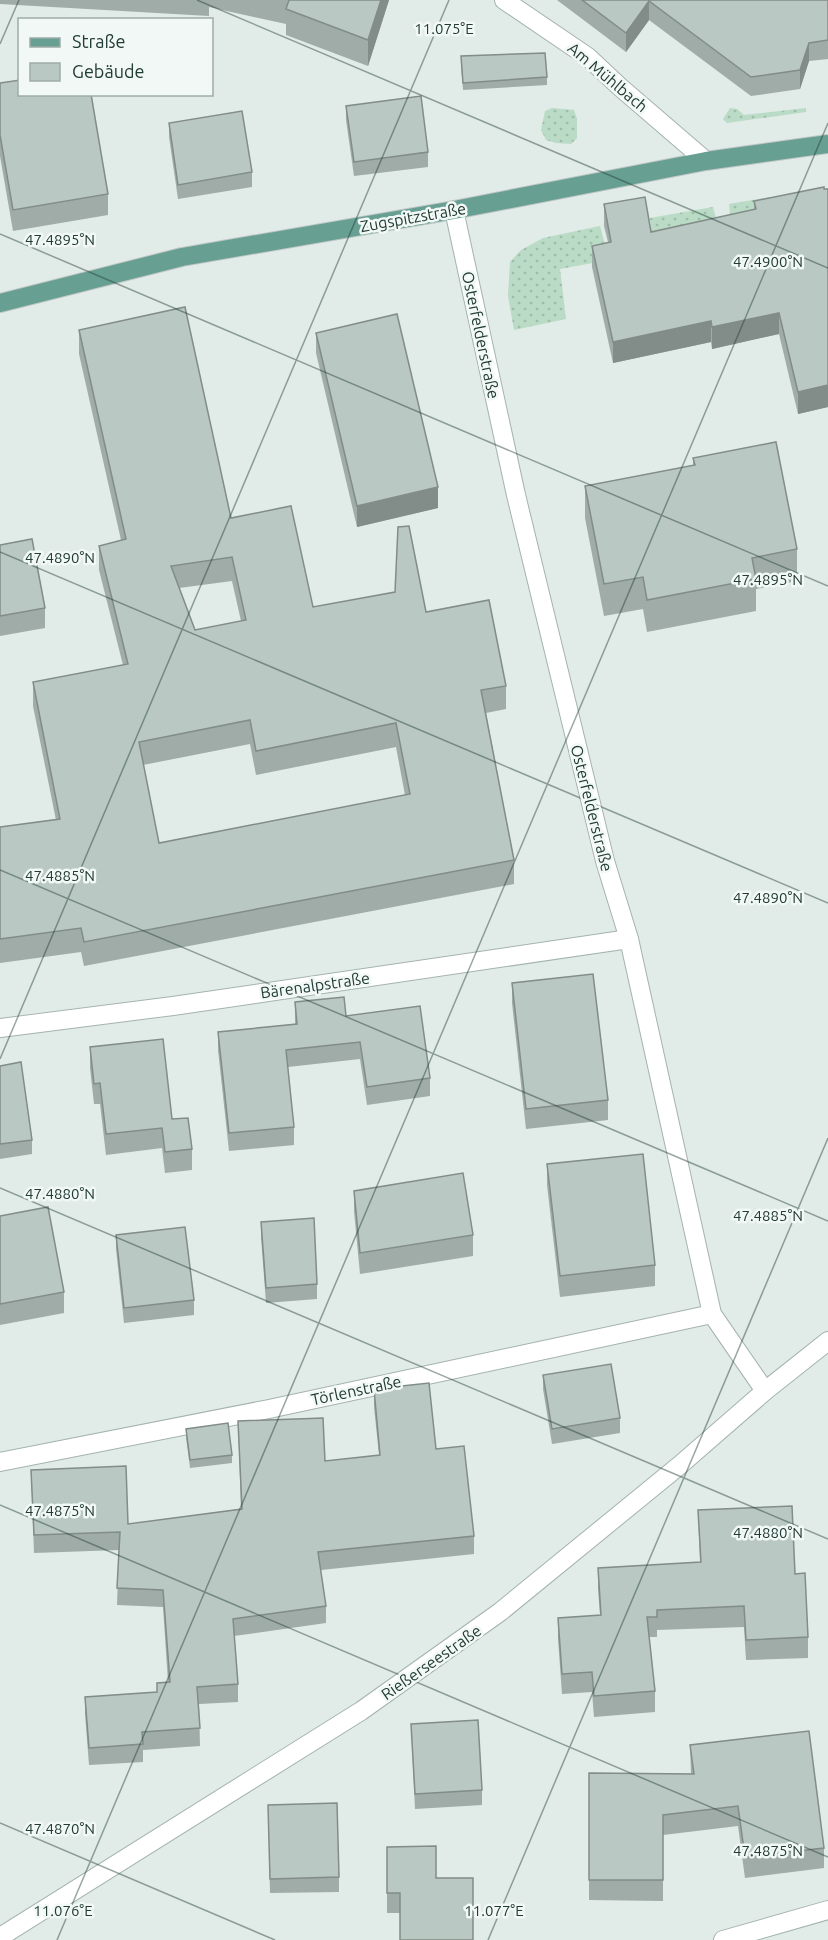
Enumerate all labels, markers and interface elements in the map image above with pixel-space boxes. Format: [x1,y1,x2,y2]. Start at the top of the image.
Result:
legend [18,18,213,96]
text: 11.075°E [414,20,474,37]
text: Straße [72,31,125,51]
street label: Am Mühlbach [565,38,651,116]
text: Gebäude [72,61,144,81]
street label: Zugspitzstraße [359,199,467,235]
text: 47.4895°N [25,231,95,248]
text: 47.4900°N [733,253,803,270]
street label: Osterfelderstraße [459,270,503,400]
text: 47.4890°N [25,549,95,566]
text: 47.4895°N [733,571,803,588]
street label: Osterfelderstraße [568,743,616,873]
text: 47.4885°N [25,867,95,884]
text: 47.4890°N [733,889,803,906]
street label: Bärenalpstraße [259,968,371,1002]
text: 47.4880°N [25,1185,95,1202]
text: 47.4885°N [733,1207,803,1224]
street label: Törlenstraße [309,1372,403,1408]
text: 47.4875°N [25,1502,95,1519]
text: 47.4880°N [733,1524,803,1541]
street label: Rießerseestraße [378,1621,484,1703]
text: 47.4870°N [25,1820,95,1837]
text: 47.4875°N [733,1842,803,1859]
text: 11.076°E [33,1902,93,1919]
text: 11.077°E [464,1902,524,1919]

